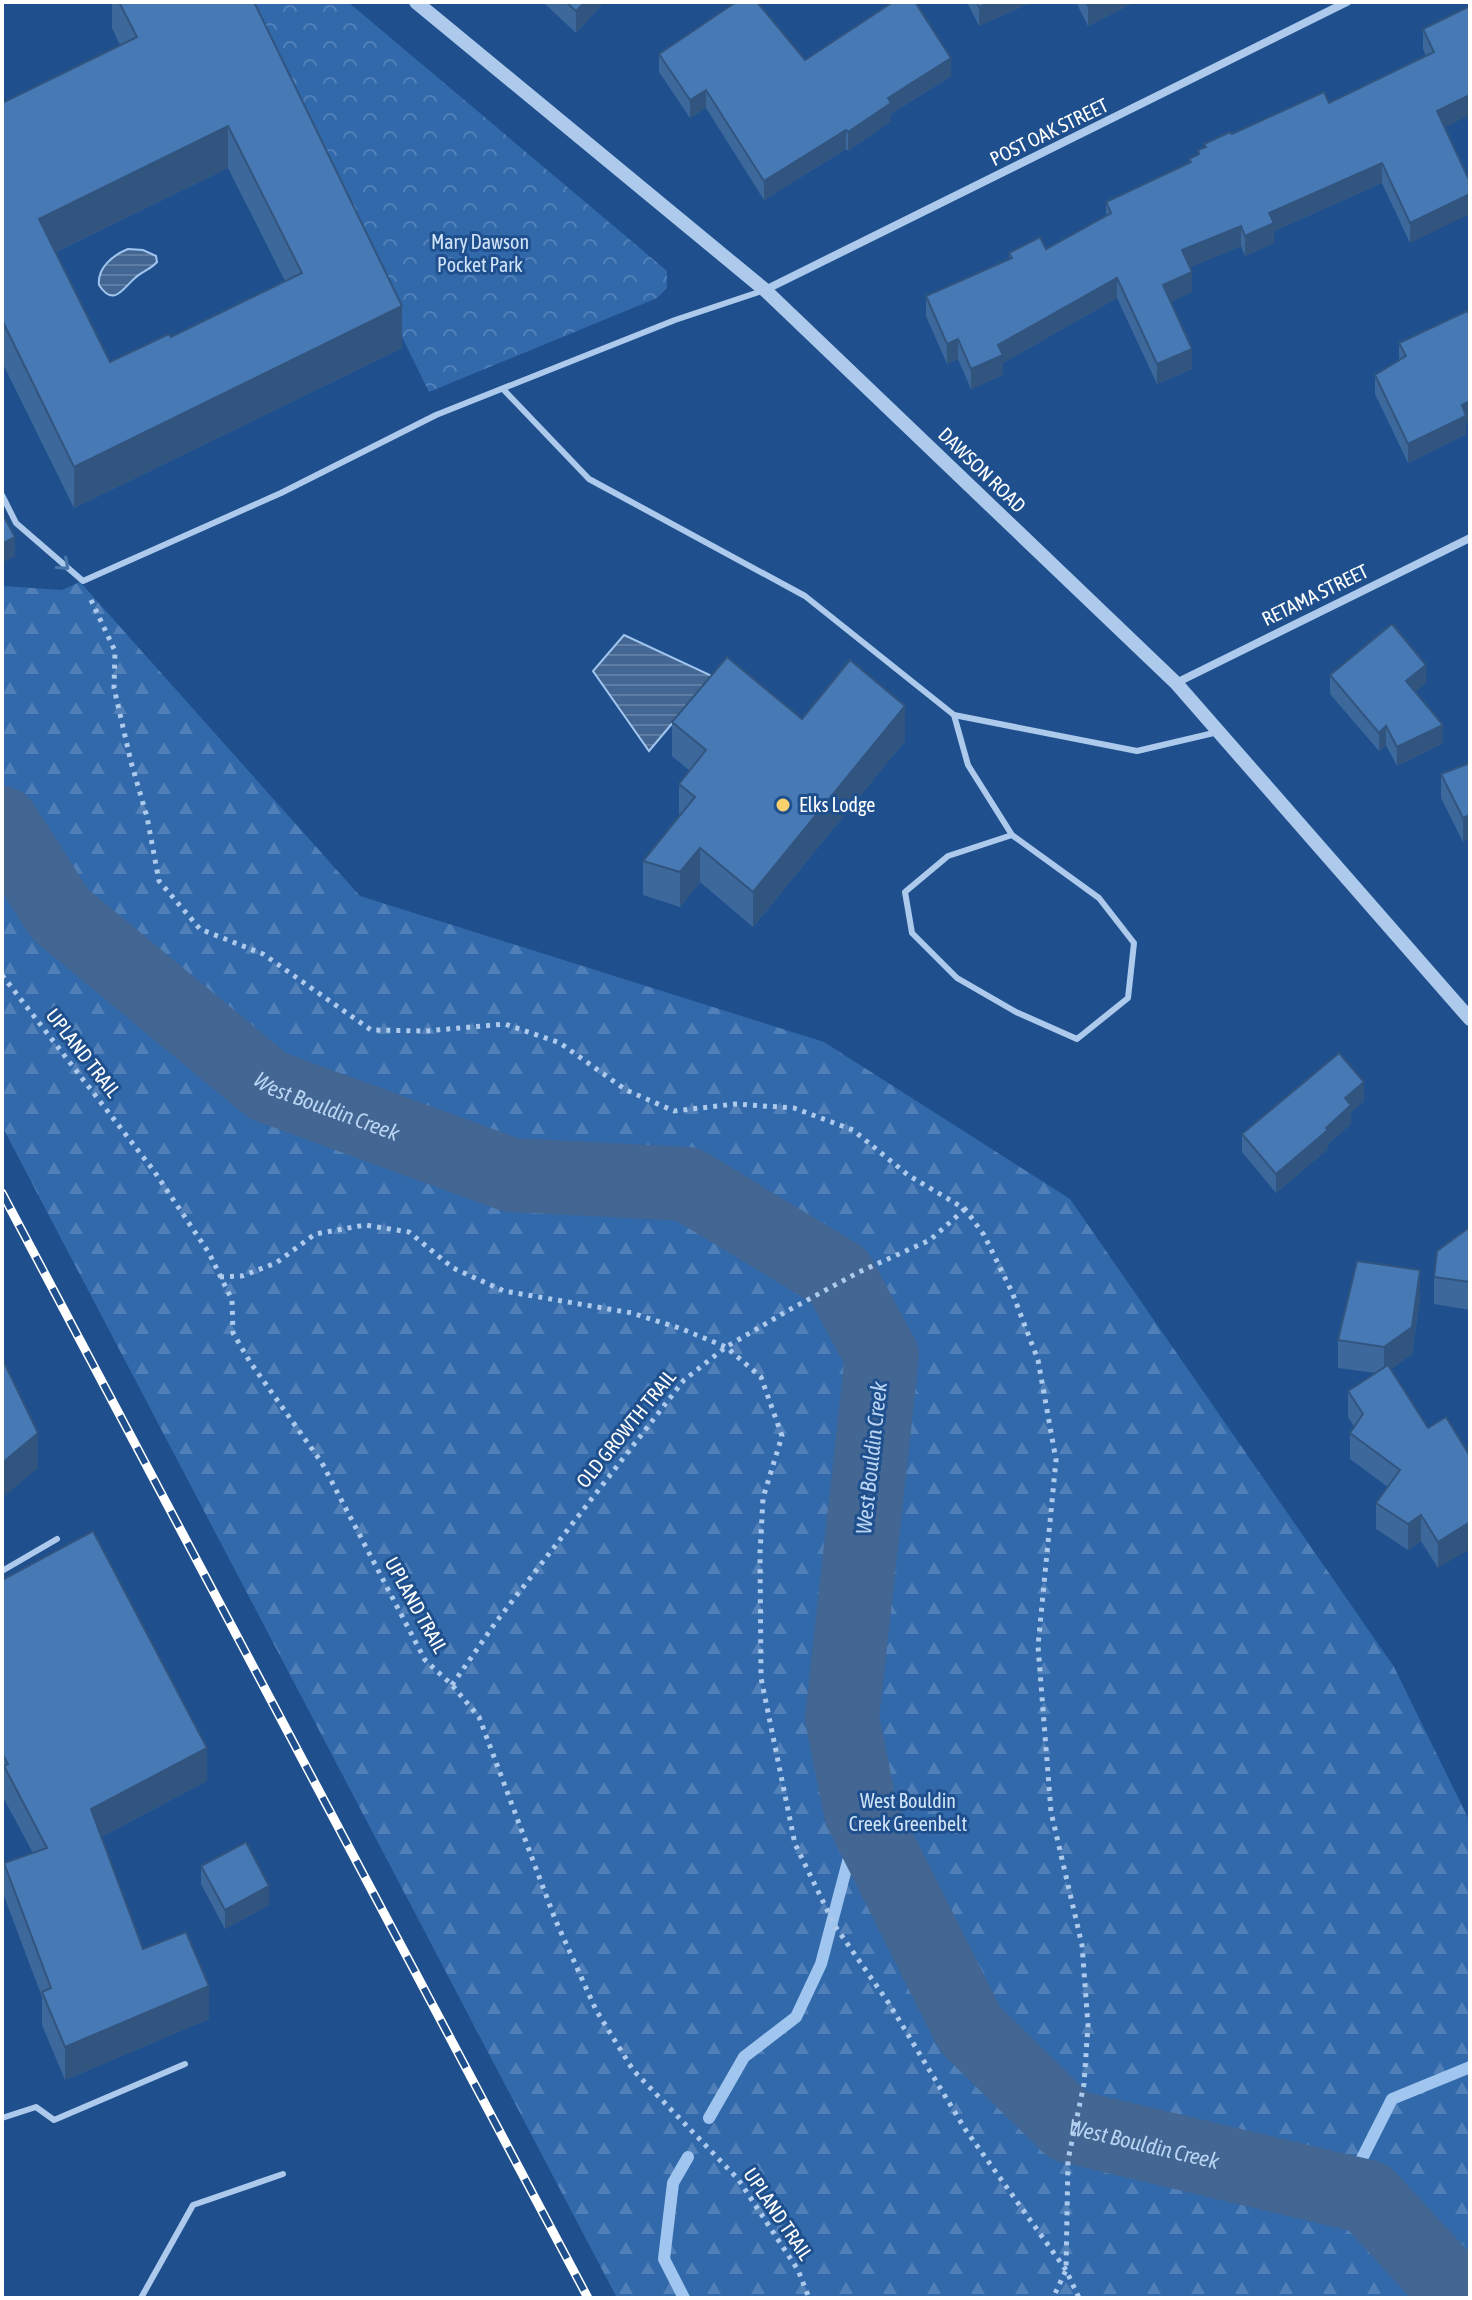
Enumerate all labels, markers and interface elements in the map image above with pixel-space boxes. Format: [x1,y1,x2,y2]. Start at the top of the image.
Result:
street label: POST OAK STREET [986,93,1112,170]
park label: Mary Dawson Pocket Park [431,230,529,276]
street label: DAWSON ROAD [934,422,1031,517]
one-way arrow [55,555,70,570]
street label: RETAMA STREET [1258,559,1372,630]
place label: Elks Lodge [799,793,875,816]
marker: Elks Lodge [774,796,792,814]
street label: UPLAND TRAIL [42,1004,125,1102]
water label: West Bouldin Creek [248,1067,403,1146]
street label: OLD GROWTH TRAIL [571,1365,680,1492]
water label: West Bouldin Creek [850,1380,892,1536]
street label: UPLAND TRAIL [381,1553,452,1657]
park label: West Bouldin Creek Greenbelt [849,1789,967,1835]
water label: West Bouldin Creek [1066,2113,1222,2174]
street label: UPLAND TRAIL [739,2163,818,2264]

